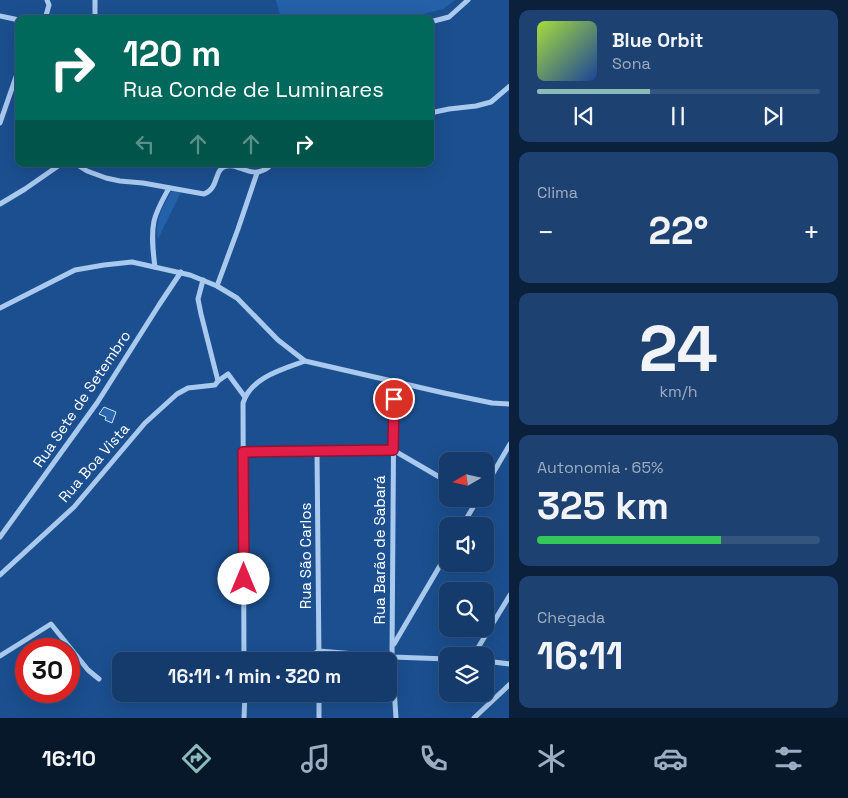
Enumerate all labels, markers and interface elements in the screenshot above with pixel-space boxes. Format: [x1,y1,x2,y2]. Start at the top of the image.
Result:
text: Blue Orbit [612,28,703,53]
text: 120 m [123,32,221,76]
icon: right [40,35,105,100]
text: Sona [612,53,651,74]
text: Rua Conde de Luminares [123,75,384,103]
icon: previous [570,102,598,130]
icon: pause [664,102,692,130]
icon: next [759,102,787,130]
icon: left [131,130,159,158]
icon: ahead [184,130,212,158]
icon: ahead [237,130,265,158]
icon: right [290,130,318,158]
text: Clima [537,182,578,203]
text: 22° [648,207,709,255]
text: − [537,214,554,250]
text: + [803,214,820,250]
text: 24 [639,307,718,390]
street label: Rua Sete de Setembro [29,327,135,471]
pin [373,378,415,420]
text: km/h [659,381,698,402]
icon: arrive [380,385,408,413]
street label: Rua Boa Vista [54,419,133,506]
north arrow [439,452,494,508]
map controls [439,452,494,702]
text: Autonomia · 65% [537,457,663,478]
street label: Rua Barão de Sabará [370,475,389,625]
text: 325 km [537,482,669,530]
street label: Rua São Carlos [296,503,315,609]
button: sound [439,517,494,572]
position arrow [217,552,269,604]
button: search [439,582,494,637]
text: Chegada [537,607,605,628]
text: 16:11 [537,632,623,680]
speed limit sign: 30 [15,638,80,703]
button: layers [439,647,494,702]
text: 16:11 · 1 min · 320 m [168,664,341,689]
icon: directions [179,741,214,776]
icon: music [298,741,333,776]
icon: phone [416,741,451,776]
icon: climate [534,741,569,776]
icon: car [653,741,688,776]
icon: filters [771,741,806,776]
text: 16:10 [42,744,96,772]

